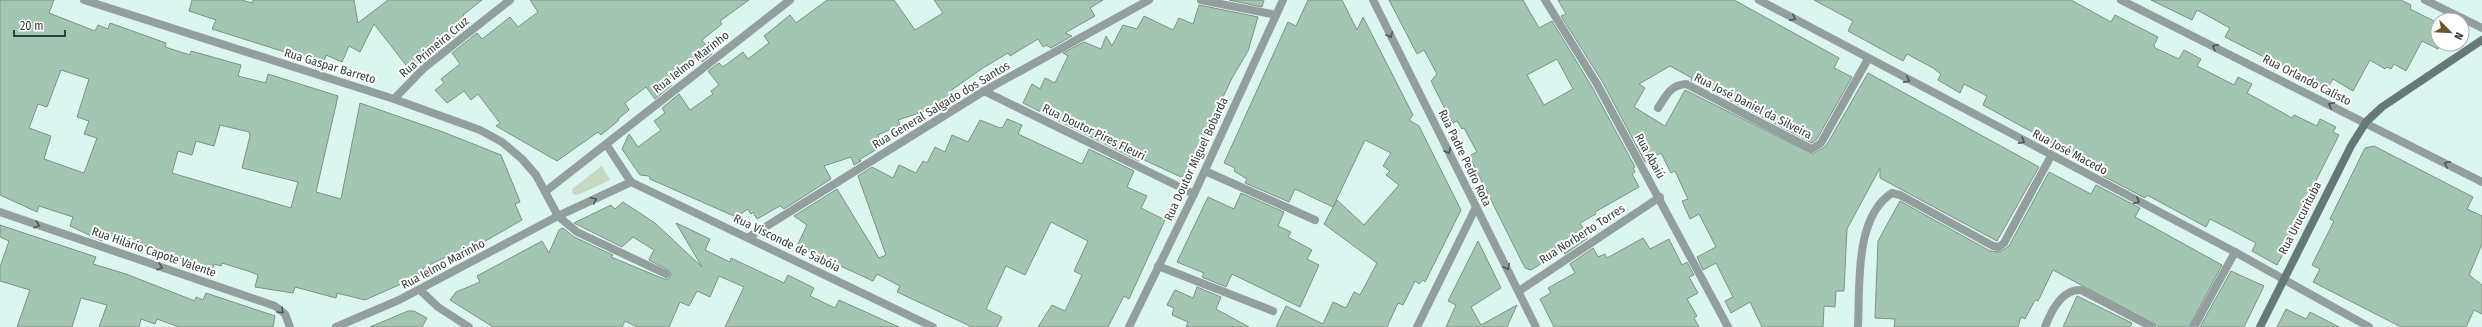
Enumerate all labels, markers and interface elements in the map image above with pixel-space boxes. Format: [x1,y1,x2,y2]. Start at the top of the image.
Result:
scale bar [14,12,65,38]
north arrow [2430,12,2470,52]
street label: Rua Primeira Cruz [396,14,472,80]
one-way arrow [1789,14,1796,21]
text: 20 m [20,19,44,33]
street label: Rua Ielmo Marinho [650,28,732,96]
text: N [2451,30,2466,42]
one-way arrow [1385,31,1393,38]
one-way arrow [2212,44,2219,52]
street label: Rua Gaspar Barreto [283,45,377,87]
street label: Rua Orlando Calisto [2261,52,2353,108]
street label: Rua General Salgado dos Santos [870,58,1012,152]
street label: Rua José Daniel da Silveira [1692,70,1814,142]
one-way arrow [1903,75,1911,83]
street label: Rua Doutor Miguel Bobarda [1161,95,1231,223]
street label: Rua Doutor Pires Fleuri [1040,101,1148,163]
one-way arrow [2328,102,2336,110]
street label: Rua Padre Pedro Rota [1436,107,1495,209]
street label: Rua José Macedo [2030,126,2110,178]
street label: Rua Abaiú [1632,131,1668,181]
one-way arrow [2018,136,2025,144]
one-way arrow [1443,147,1451,155]
one-way arrow [2444,161,2452,169]
street label: Rua Urucurituba [2276,179,2324,257]
one-way arrow [2133,196,2141,204]
one-way arrow [589,197,597,205]
street label: Rua Norberto Torres [1537,201,1627,267]
street label: Rua Visconde de Sabóia [731,211,843,275]
one-way arrow [33,220,40,229]
street label: Rua Hilário Capote Valente [90,224,218,280]
street label: Rua Ielmo Marinho [399,236,487,292]
one-way arrow [156,262,163,271]
one-way arrow [1502,263,1509,271]
one-way arrow [276,307,284,314]

